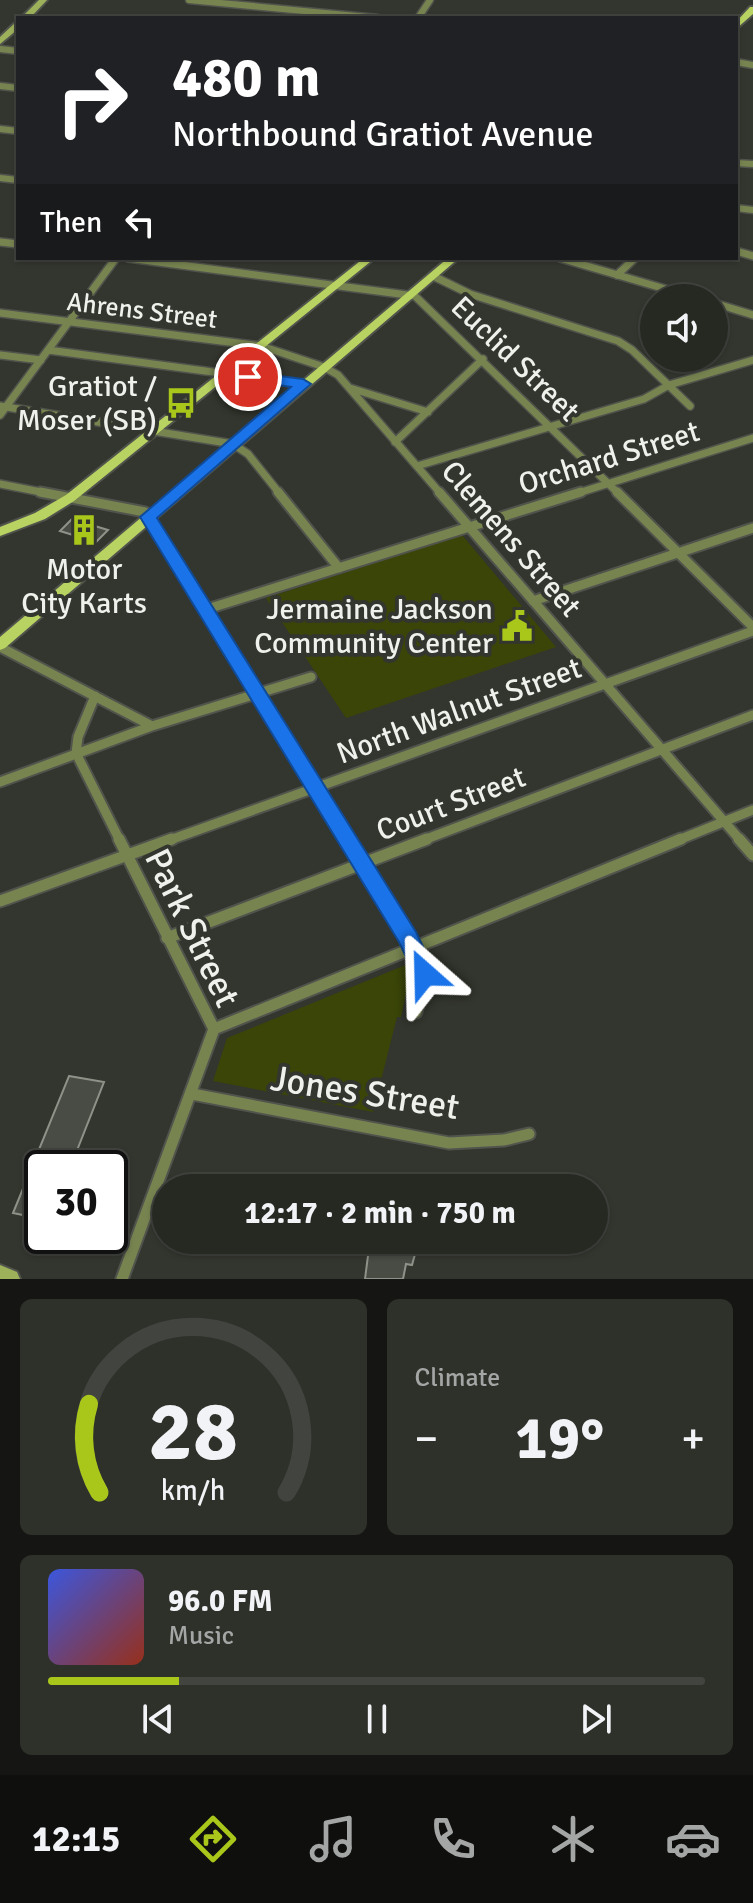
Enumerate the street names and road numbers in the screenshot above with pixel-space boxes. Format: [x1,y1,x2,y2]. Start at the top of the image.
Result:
street label: Ahrens Street [65,286,219,336]
street label: Euclid Street [443,289,587,429]
street label: Orchard Street [514,413,704,503]
street label: Clemens Street [433,453,589,625]
street label: North Walnut Street [332,650,586,772]
street label: Court Street [371,759,531,849]
street label: Park Street [134,841,250,1015]
street label: Jones Street [268,1056,462,1130]

